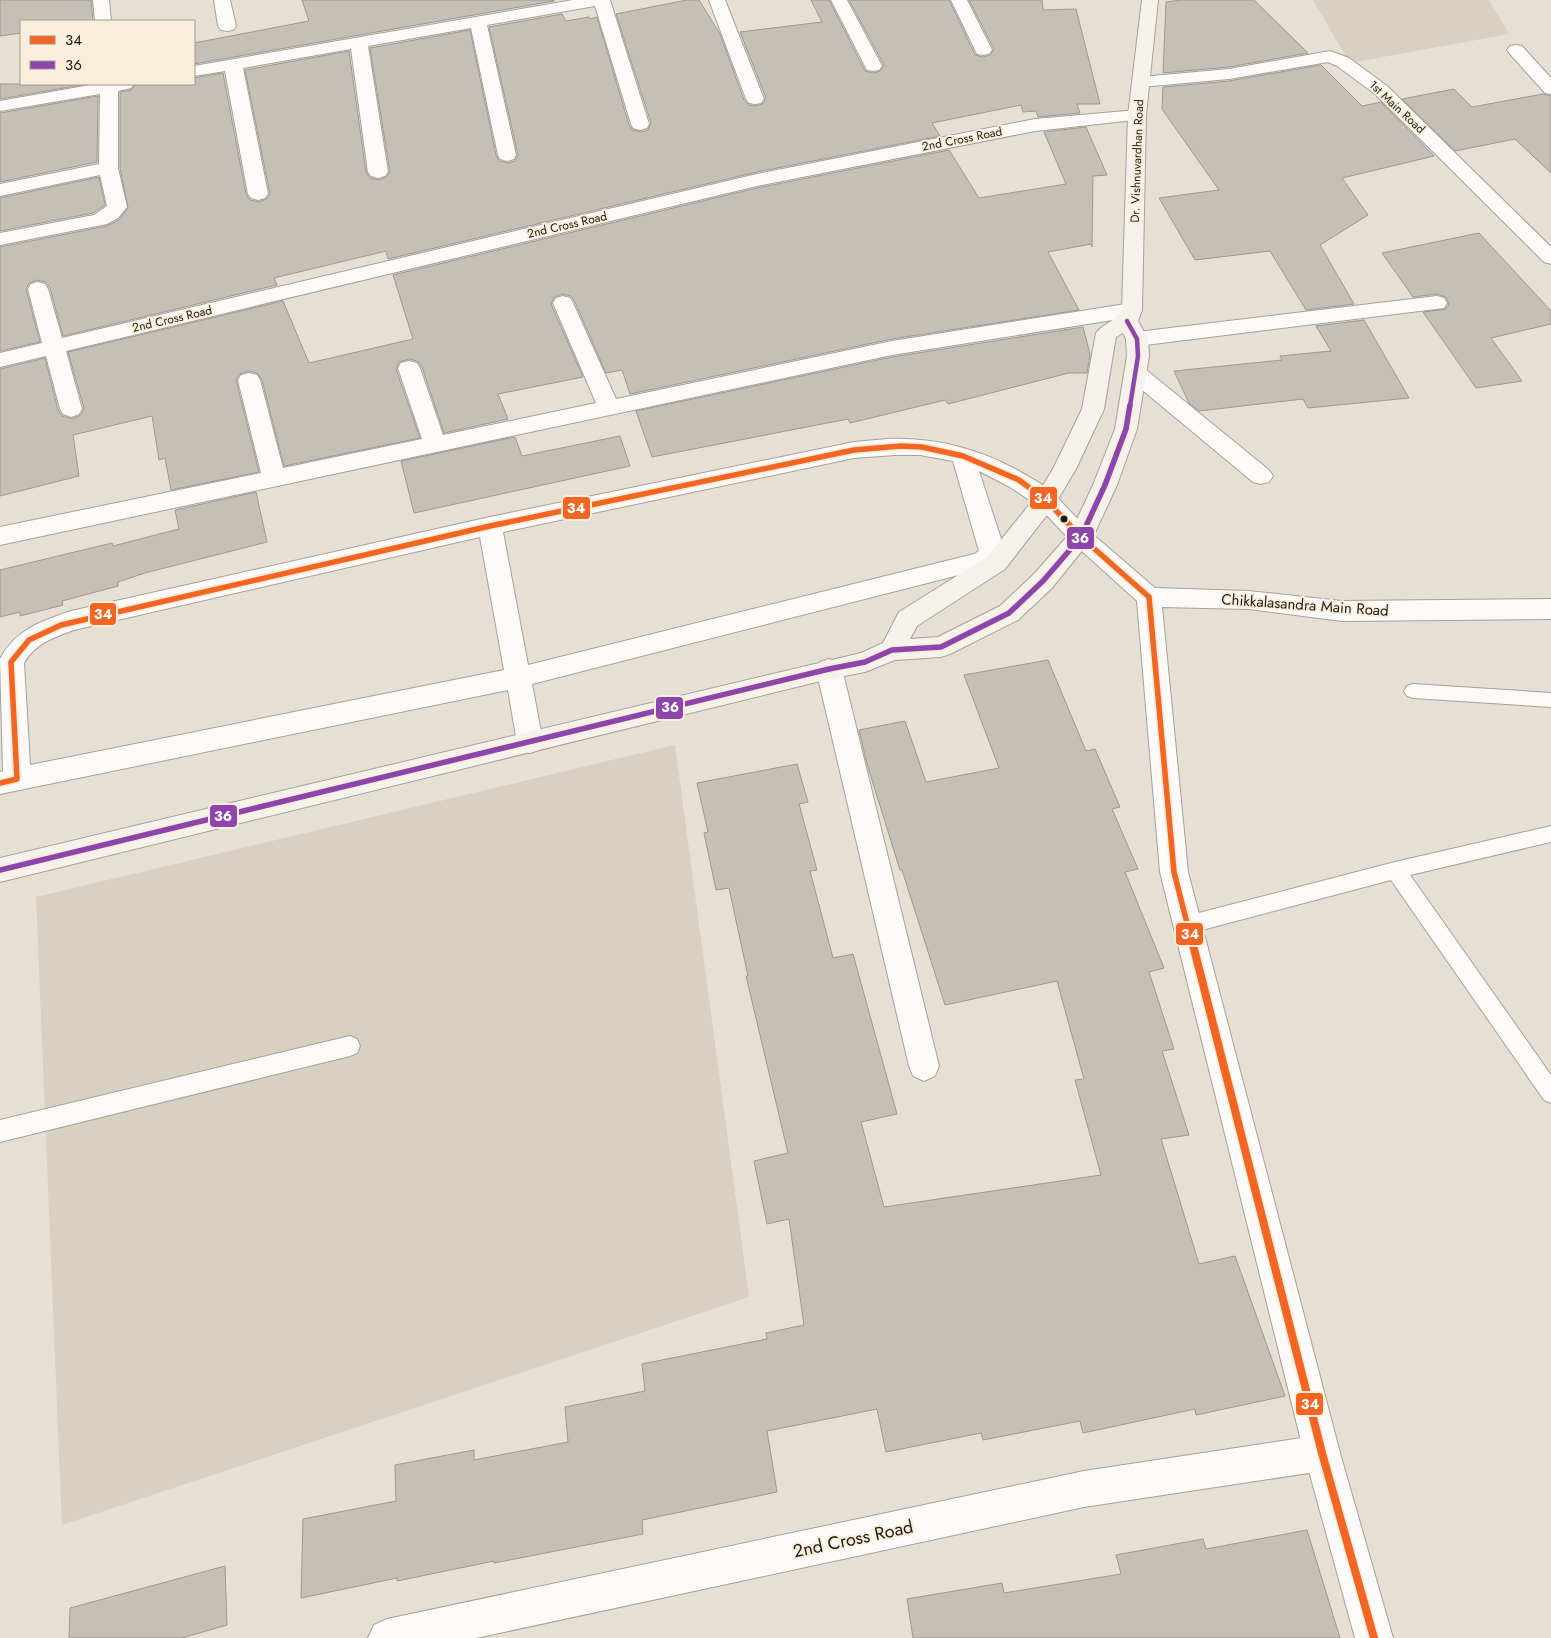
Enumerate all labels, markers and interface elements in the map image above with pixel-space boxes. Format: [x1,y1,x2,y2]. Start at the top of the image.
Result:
legend [20,20,195,85]
text: 34 [65,29,82,51]
text: 36 [65,54,82,76]
street label: 1st Main Road [1365,76,1429,138]
street label: Dr. Vishnuvardhan Road [1126,99,1148,223]
street label: 2nd Cross Road [920,122,1004,156]
street label: 2nd Cross Road [525,207,609,243]
street label: 2nd Cross Road [130,301,214,337]
line badge: 34 [1029,486,1058,510]
text: 34 [1034,488,1052,508]
line badge: 34 [562,496,591,520]
text: 34 [567,498,585,518]
unlabelled marker [1059,514,1069,524]
line badge: 36 [1066,526,1095,550]
text: 36 [1071,528,1089,548]
street label: Chikkalasandra Main Road [1221,588,1389,622]
line badge: 34 [89,602,117,626]
text: 34 [94,604,112,624]
line badge: 36 [655,696,684,720]
text: 36 [661,697,679,717]
line badge: 36 [209,804,238,828]
text: 36 [214,806,232,826]
line badge: 34 [1175,922,1204,946]
text: 34 [1181,924,1199,944]
line badge: 34 [1295,1392,1324,1416]
text: 34 [1301,1394,1319,1414]
street label: 2nd Cross Road [791,1514,915,1564]

